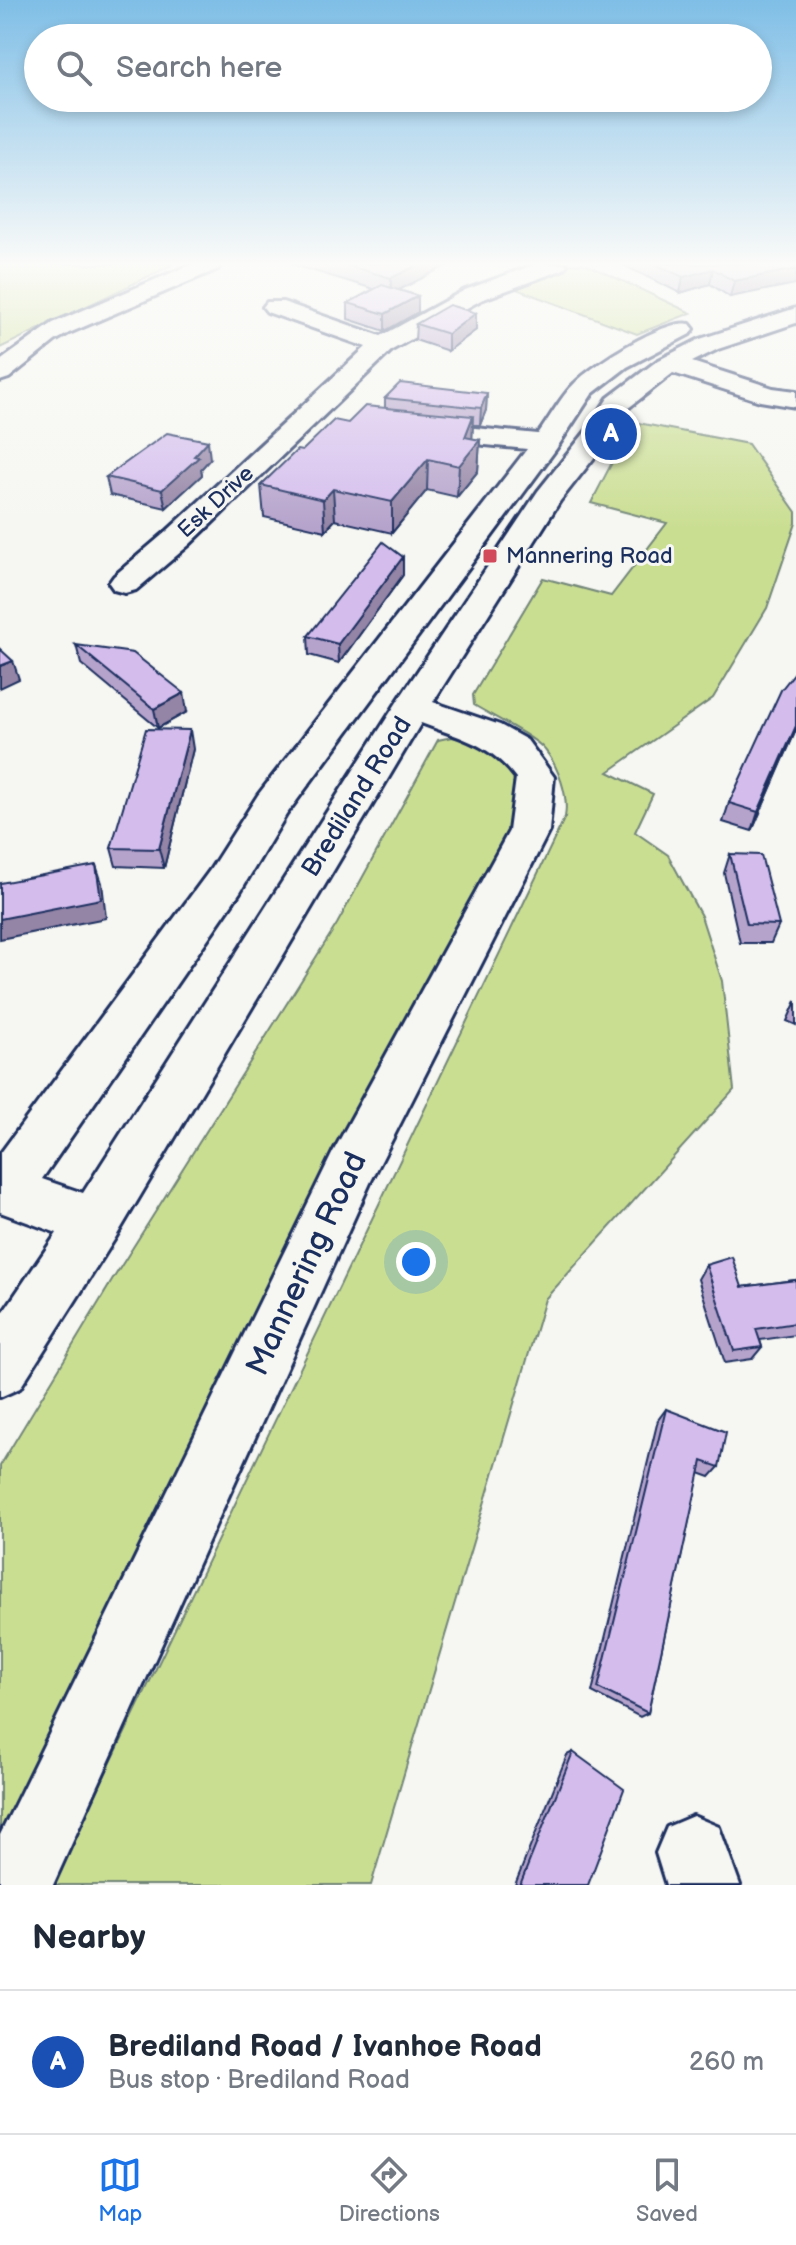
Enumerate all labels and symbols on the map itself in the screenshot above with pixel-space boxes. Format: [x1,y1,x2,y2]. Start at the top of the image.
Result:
pin: A [585,404,637,464]
street label: Esk Drive [172,460,260,544]
place label: Mannering Road [506,543,673,570]
marker: Mannering Road [481,547,499,565]
street label: Brediland Road [295,711,419,883]
street label: Mannering Road [238,1146,376,1382]
your location [396,1242,436,1282]

